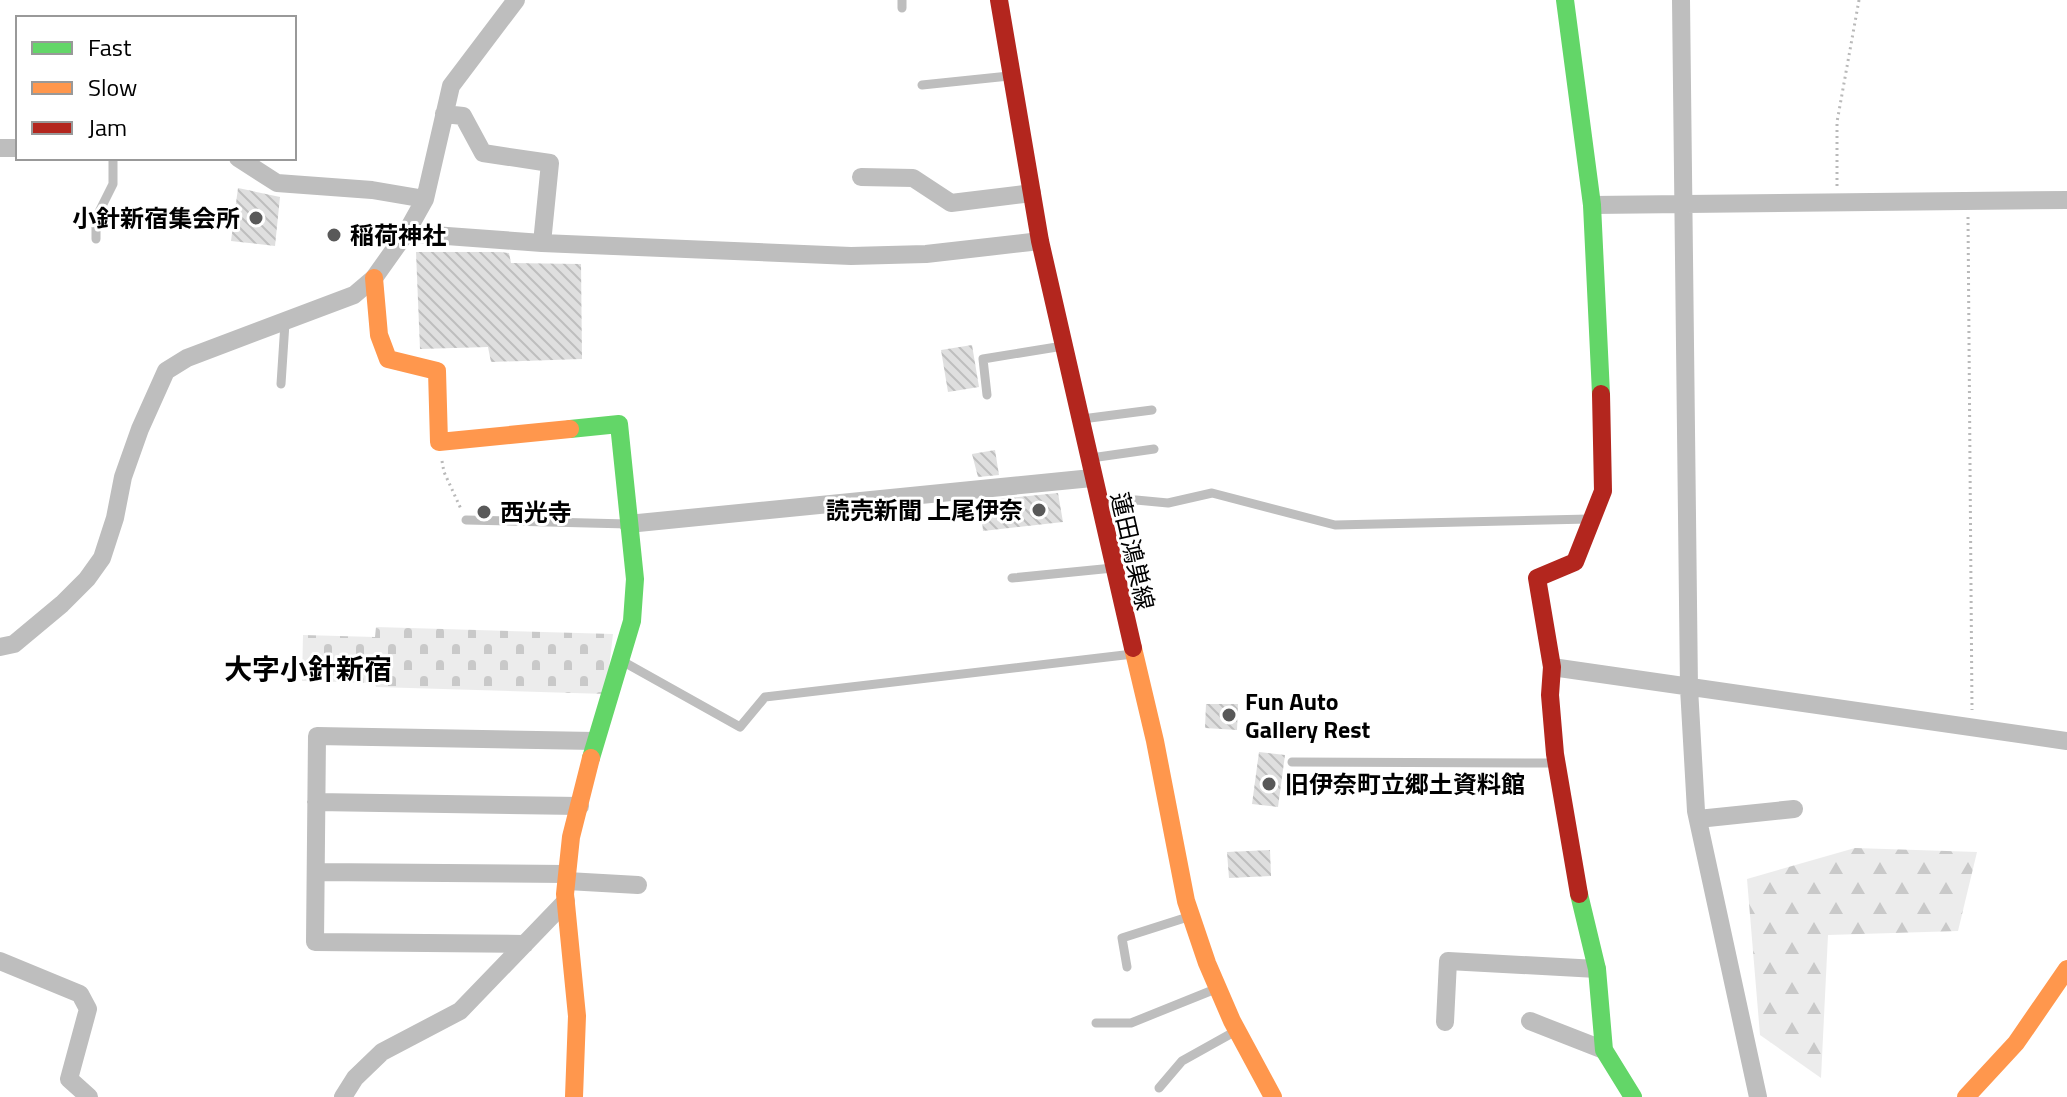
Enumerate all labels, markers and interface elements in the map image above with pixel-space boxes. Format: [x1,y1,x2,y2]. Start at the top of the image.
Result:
legend [16,16,296,160]
text: Fast [88,29,132,65]
text: Slow [88,69,137,105]
text: Jam [88,109,127,145]
place label: 小針新宿集会所 [72,200,240,236]
marker: 小針新宿集会所 [247,209,265,227]
place label: 稲荷神社 [350,217,446,253]
marker: 稲荷神社 [325,226,343,244]
street label: 蓮田鴻巣線 [1102,488,1164,614]
place label: 読売新聞 上尾伊奈 [826,492,1023,528]
place label: 西光寺 [500,494,572,530]
marker: 読売新聞 上尾伊奈 [1030,501,1048,519]
marker: 西光寺 [475,503,493,521]
district label: 大字小針新宿 [224,647,392,690]
place label: Fun Auto Gallery Rest [1245,683,1371,747]
marker: Fun Auto Gallery Rest [1220,706,1238,724]
place label: 旧伊奈町立郷土資料館 [1285,766,1525,802]
marker: 旧伊奈町立郷土資料館 [1260,775,1278,793]

